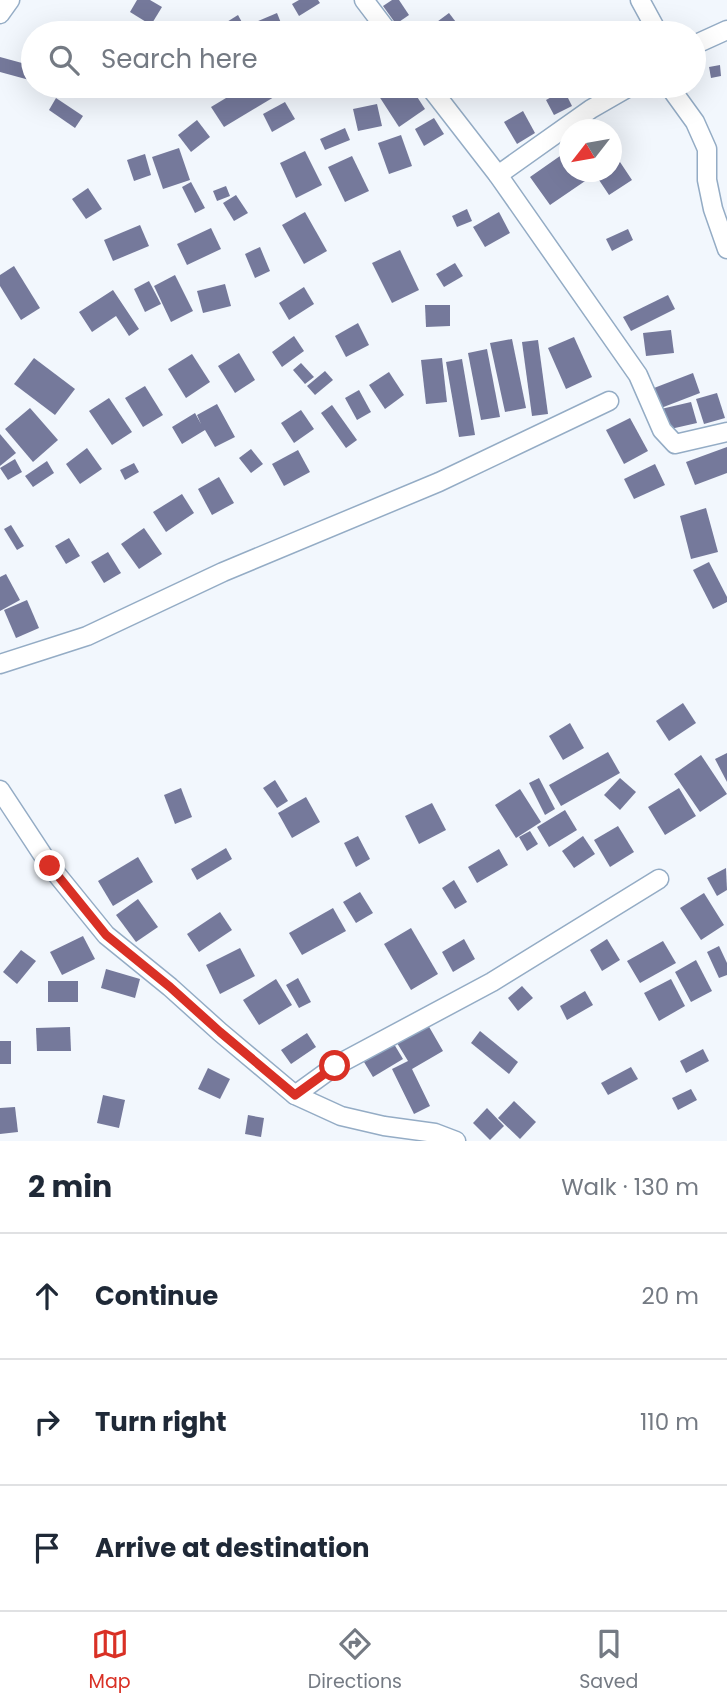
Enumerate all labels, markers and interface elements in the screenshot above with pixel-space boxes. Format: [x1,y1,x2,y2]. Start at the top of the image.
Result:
search box [21,21,706,98]
icon: search [45,41,83,79]
text: Search here [101,41,258,77]
north arrow [559,119,622,182]
route end [34,850,65,881]
route start [319,1050,350,1081]
text: 2 min [28,1165,112,1208]
text: Walk · 130 m [561,1171,699,1203]
icon: ahead [28,1277,66,1315]
text: Continue [95,1278,218,1314]
text: 20 m [641,1280,699,1312]
icon: right [28,1403,66,1441]
text: Turn right [95,1404,227,1440]
text: 110 m [640,1406,699,1438]
icon: arrive [28,1529,66,1567]
text: Arrive at destination [95,1530,370,1566]
tab: Map [89,1625,131,1696]
tab: Directions [308,1625,402,1696]
tab: Saved [579,1625,638,1696]

